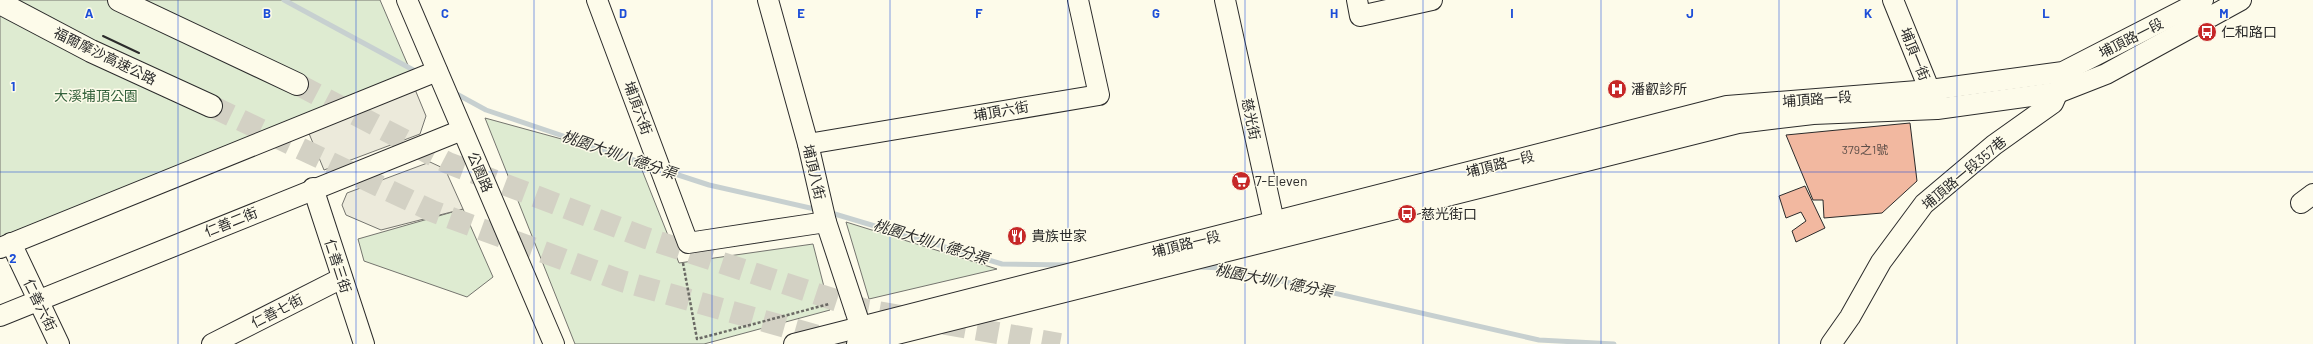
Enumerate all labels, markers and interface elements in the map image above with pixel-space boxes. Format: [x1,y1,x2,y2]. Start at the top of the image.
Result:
text: A [85,5,94,21]
text: B [263,5,271,21]
text: C [441,5,449,21]
text: D [619,5,627,21]
text: E [797,5,805,21]
text: F [975,5,983,21]
text: G [1152,5,1160,21]
text: H [1330,5,1338,21]
text: I [1510,5,1514,21]
text: J [1686,5,1694,21]
text: K [1864,5,1872,21]
text: L [2042,5,2050,21]
text: M [2219,5,2229,21]
street label: 埔頂路一段 [2096,14,2166,61]
bus stop icon: 仁和路口 [2196,21,2218,43]
street label: 福爾摩沙高速公路 [51,23,159,88]
place label: 仁和路口 [2221,23,2277,40]
street label: 埔頂一街 [1897,25,1934,83]
text: 1 [11,78,15,94]
hospital icon: 潘叡診所 [1606,78,1628,100]
street label: 埔頂六街 [621,79,656,137]
place label: 潘叡診所 [1631,80,1687,97]
park label: 大溪埔頂公園 [54,87,138,104]
street label: 埔頂路一段 [1781,88,1852,109]
street label: 埔頂六街 [972,97,1030,124]
street label: 慈光街 [1239,97,1264,141]
water label: 桃園大圳八德分渠 [560,126,681,183]
street label: 埔頂路一段357巷 [1918,132,2009,213]
house number: 379之1號 [1842,142,1888,156]
street label: 埔頂八街 [800,143,829,201]
street label: 埔頂路一段 [1464,147,1536,180]
street label: 公園路 [464,149,496,194]
supermarket icon: 7-Eleven [1230,170,1252,192]
place label: 7-Eleven [1255,172,1308,189]
street label: 仁善二街 [202,203,260,240]
bus stop icon: 慈光街口 [1396,203,1418,225]
place label: 慈光街口 [1421,205,1477,222]
water label: 桃園大圳八德分渠 [871,215,993,268]
restaurant icon: 貴族世家 [1006,225,1028,247]
place label: 貴族世家 [1031,227,1087,244]
street label: 埔頂路一段 [1150,227,1222,260]
street label: 仁善三街 [322,237,355,295]
text: 2 [9,250,17,266]
water label: 桃園大圳八德分渠 [1214,260,1337,301]
street label: 仁善六街 [21,276,60,334]
street label: 仁善七街 [248,290,306,331]

